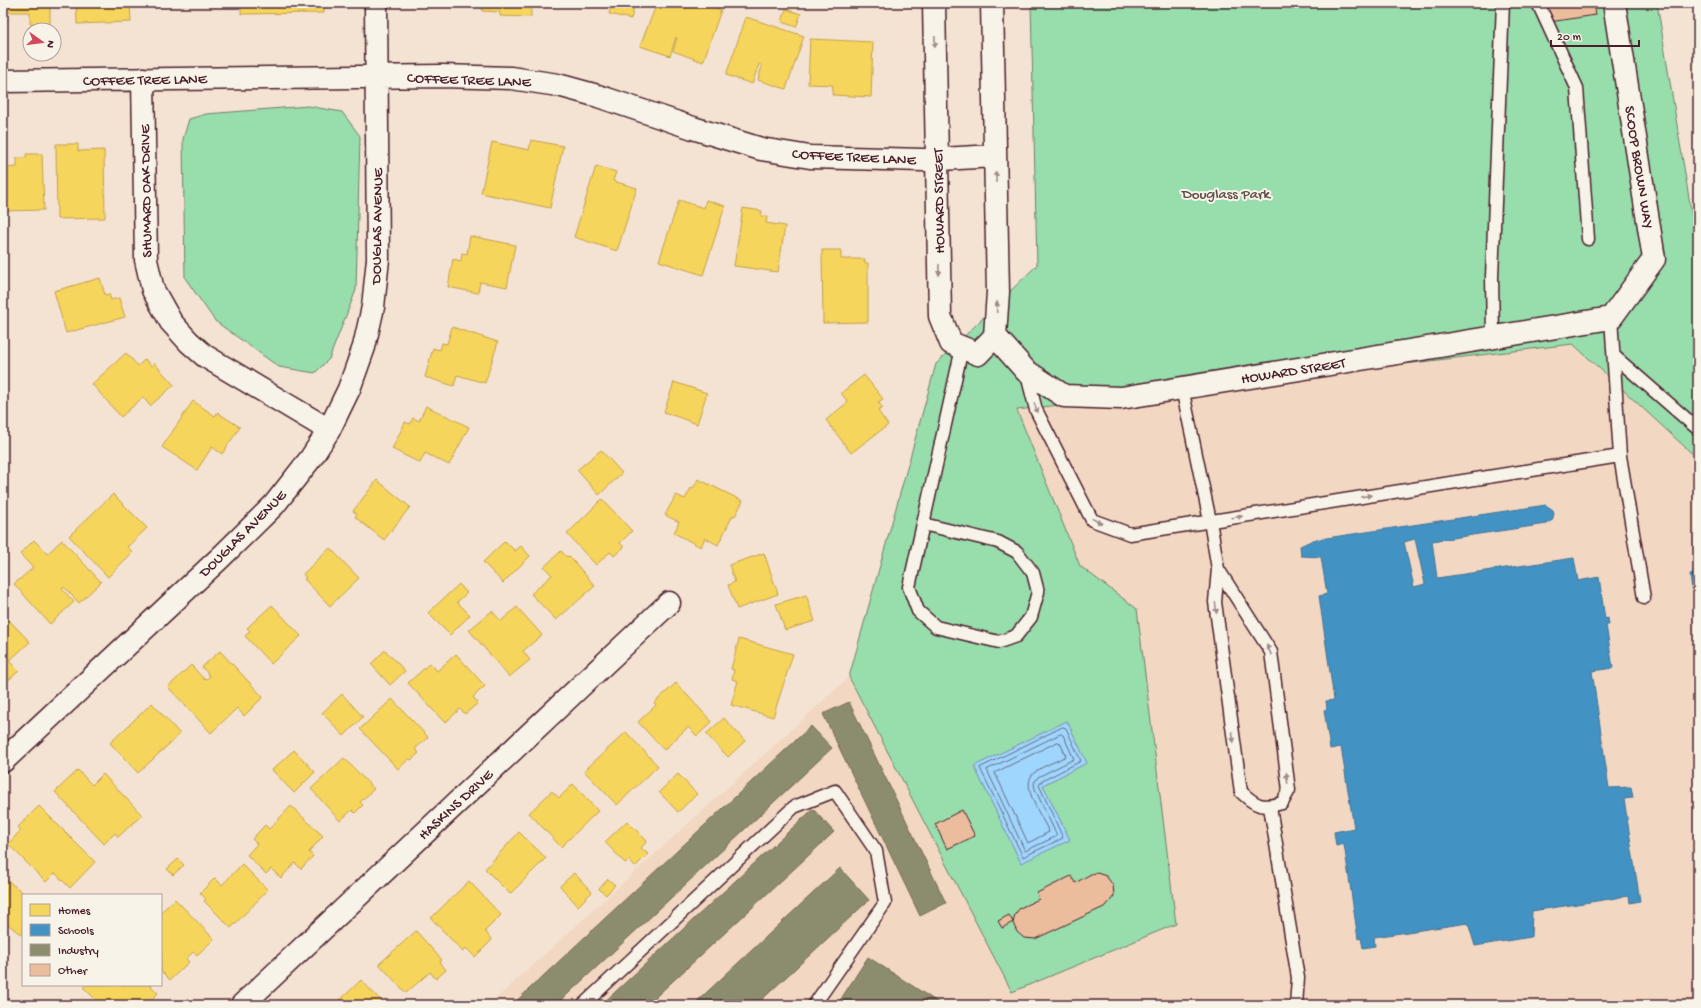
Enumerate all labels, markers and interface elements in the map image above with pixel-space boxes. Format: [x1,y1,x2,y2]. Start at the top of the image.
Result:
north arrow [22,22,62,62]
scale bar [1551,22,1639,48]
text: 20 m [1557,31,1582,45]
one-way arrow [932,36,938,49]
text: N [43,39,56,49]
street label: COFFEE TREE LANE [407,70,532,92]
street label: COFFEE TREE LANE [83,71,208,91]
street label: SCOOP BROWN WAY [1619,105,1657,230]
street label: SHUMARD OAK DRIVE [137,124,157,258]
street label: COFFEE TREE LANE [791,146,917,170]
street label: HOWARD STREET [930,147,950,254]
street label: DOUGLAS AVENUE [368,167,388,285]
one-way arrow [993,170,999,183]
park label: Douglass Park [1181,186,1271,204]
one-way arrow [936,264,943,276]
one-way arrow [994,301,1001,313]
street label: HOWARD STREET [1240,355,1348,389]
one-way arrow [1034,403,1040,415]
street label: DOUGLAS AVENUE [195,487,291,583]
one-way arrow [1360,493,1372,499]
one-way arrow [1231,514,1243,520]
one-way arrow [1092,518,1103,524]
one-way arrow [1212,602,1219,614]
one-way arrow [1266,644,1272,656]
one-way arrow [1230,730,1236,743]
street label: HASKINS DRIVE [415,766,498,845]
one-way arrow [1284,772,1290,784]
legend [22,894,162,986]
text: Homes [58,905,91,919]
text: Schools [58,925,94,939]
text: Industry [58,945,99,959]
text: Other [58,965,89,979]

